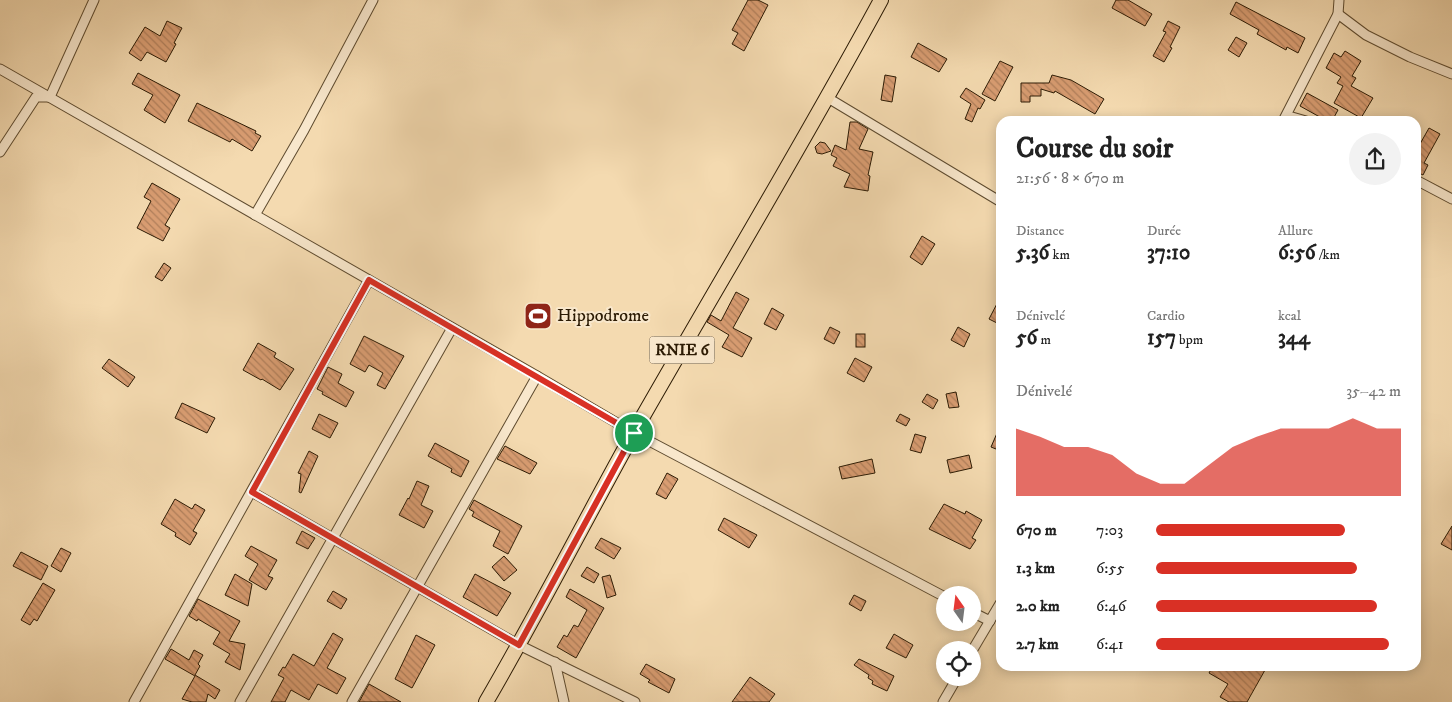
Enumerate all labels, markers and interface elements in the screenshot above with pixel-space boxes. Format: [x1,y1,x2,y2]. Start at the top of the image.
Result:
text: Course du soir [1016,131,1173,166]
button: share [1349,133,1401,185]
text: 21:56 · 8 × 670 m [1016,168,1124,188]
text: Distance [1016,222,1064,240]
text: Durée [1147,222,1181,240]
text: Allure [1278,222,1313,240]
text: 5.36 [1016,240,1050,266]
text: 37:10 [1147,240,1190,266]
text: 6:56 [1278,240,1316,266]
text: km [1050,246,1070,264]
text: /km [1316,246,1340,264]
sports icon: Hippodrome [523,301,553,331]
place label: Hippodrome [557,305,649,327]
text: Dénivelé [1016,307,1065,325]
text: Cardio [1147,307,1185,325]
text: kcal [1278,307,1301,325]
text: 56 [1016,325,1037,351]
text: 157 [1147,325,1176,351]
text: 344 [1278,325,1310,351]
text: m [1037,331,1051,349]
text: bpm [1176,331,1203,349]
road number: RNIE 6 [650,336,714,364]
text: Dénivelé [1016,381,1072,401]
text: 35–42 m [1346,381,1401,401]
pin [613,412,655,454]
icon: arrive [620,419,648,447]
text: 670 m [1016,520,1057,540]
text: 7:03 [1096,520,1123,540]
text: 1.3 km [1016,558,1055,578]
text: 6:55 [1096,558,1124,578]
north arrow [936,586,981,631]
map controls [936,586,981,686]
text: 2.0 km [1016,596,1060,616]
text: 6:46 [1096,596,1126,616]
text: 2.7 km [1016,634,1059,654]
text: 6:41 [1096,634,1124,654]
button: locate [936,641,981,686]

